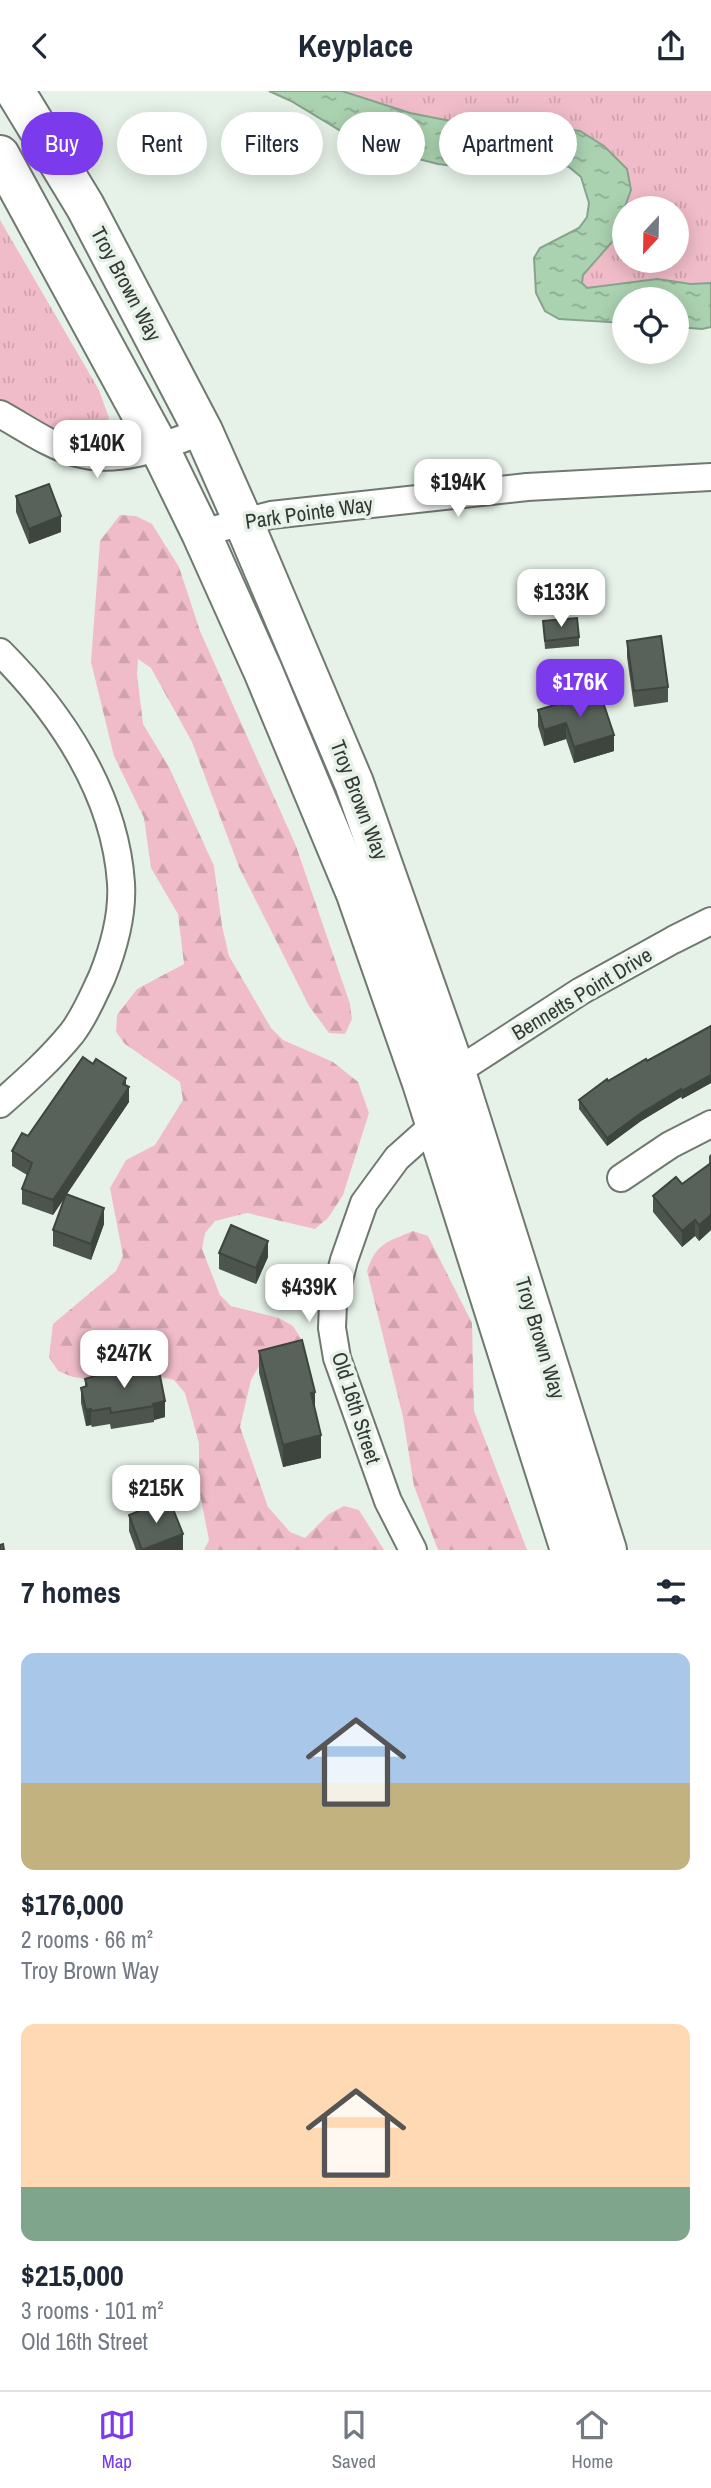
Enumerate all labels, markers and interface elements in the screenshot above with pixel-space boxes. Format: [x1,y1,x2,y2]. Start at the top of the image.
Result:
text: Keyplace [298,24,413,67]
icon: back [21,27,59,65]
icon: share [652,27,690,65]
chip: Buy [21,112,103,175]
chip: Rent [117,112,207,175]
chip: Filters [221,112,323,175]
chip: New [337,112,425,175]
chip: Apartment [439,112,577,175]
north arrow [612,196,690,273]
map controls [612,196,689,364]
street label: Troy Brown Way [84,221,169,347]
button: locate [612,287,689,364]
pin: $140K [48,421,146,480]
text: $140K [69,427,125,458]
pin: $194K [409,459,507,519]
text: $194K [430,466,486,497]
street label: Park Pointe Way [243,489,375,536]
pin: $133K [512,569,610,629]
text: $133K [533,576,589,607]
pin: $176K [531,659,629,719]
text: $176K [552,666,608,697]
street label: Troy Brown Way [323,736,396,864]
street label: Bennetts Point Drive [506,940,657,1047]
pin: $439K [260,1265,358,1324]
text: $439K [281,1271,337,1302]
street label: Troy Brown Way [508,1273,573,1403]
pin: $247K [75,1331,173,1390]
text: $247K [96,1337,152,1368]
street label: Old 16th Street [325,1348,388,1468]
pin: $215K [107,1465,205,1525]
text: $215K [128,1472,184,1503]
text: 7 homes [21,1572,121,1612]
icon: filters [652,1573,690,1611]
icon: home [293,1699,419,1825]
text: $176,000 [21,1884,124,1924]
text: 2 rooms · 66 m² [21,1924,153,1955]
text: Troy Brown Way [21,1955,159,1986]
icon: home [293,2070,419,2196]
text: $215,000 [21,2255,124,2295]
text: 3 rooms · 101 m² [21,2295,164,2326]
text: Old 16th Street [21,2326,148,2357]
tab: Map [98,2406,136,2474]
tab: Saved [332,2406,376,2474]
tab: Home [572,2406,613,2474]

